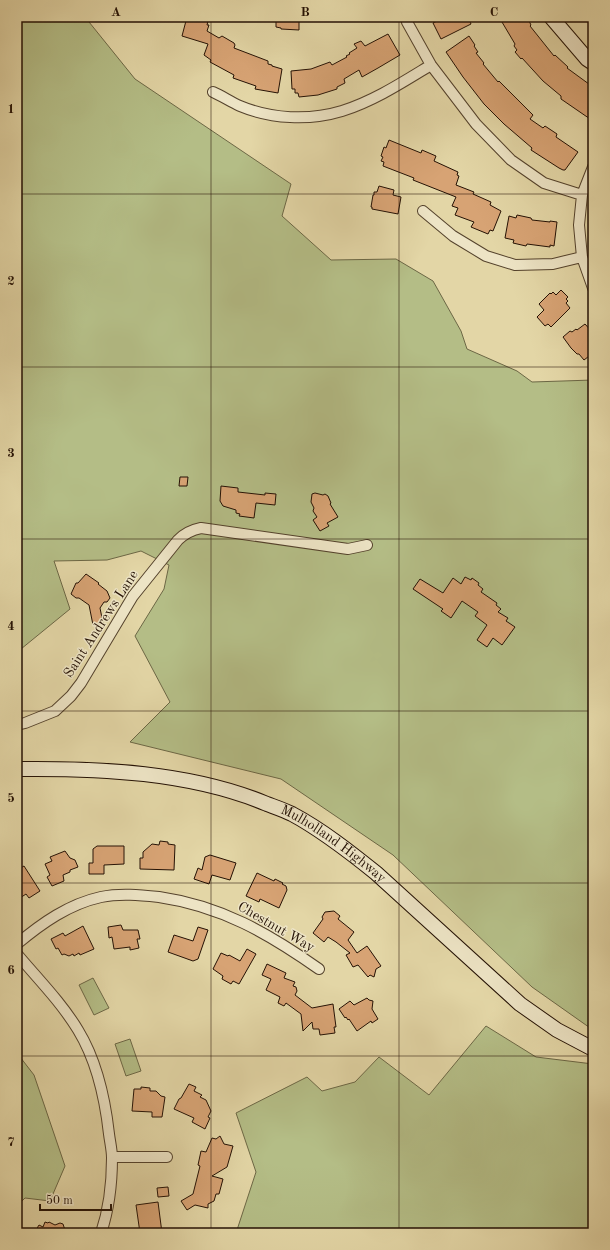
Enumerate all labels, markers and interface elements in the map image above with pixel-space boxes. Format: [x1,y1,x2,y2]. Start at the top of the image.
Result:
text: A [111,6,121,19]
text: B [300,6,310,19]
text: C [490,6,498,19]
text: 1 [7,103,15,116]
text: 2 [7,275,15,288]
text: 3 [7,447,15,460]
street label: Saint Andrews Lane [61,568,141,680]
text: 4 [7,620,15,633]
text: 5 [7,792,15,805]
street label: Mulholland Highway [278,803,389,886]
street label: Chestnut Way [235,899,317,955]
text: 6 [7,964,15,977]
text: 7 [7,1136,15,1149]
scale bar [40,1186,111,1212]
text: 50 m [46,1194,73,1207]

